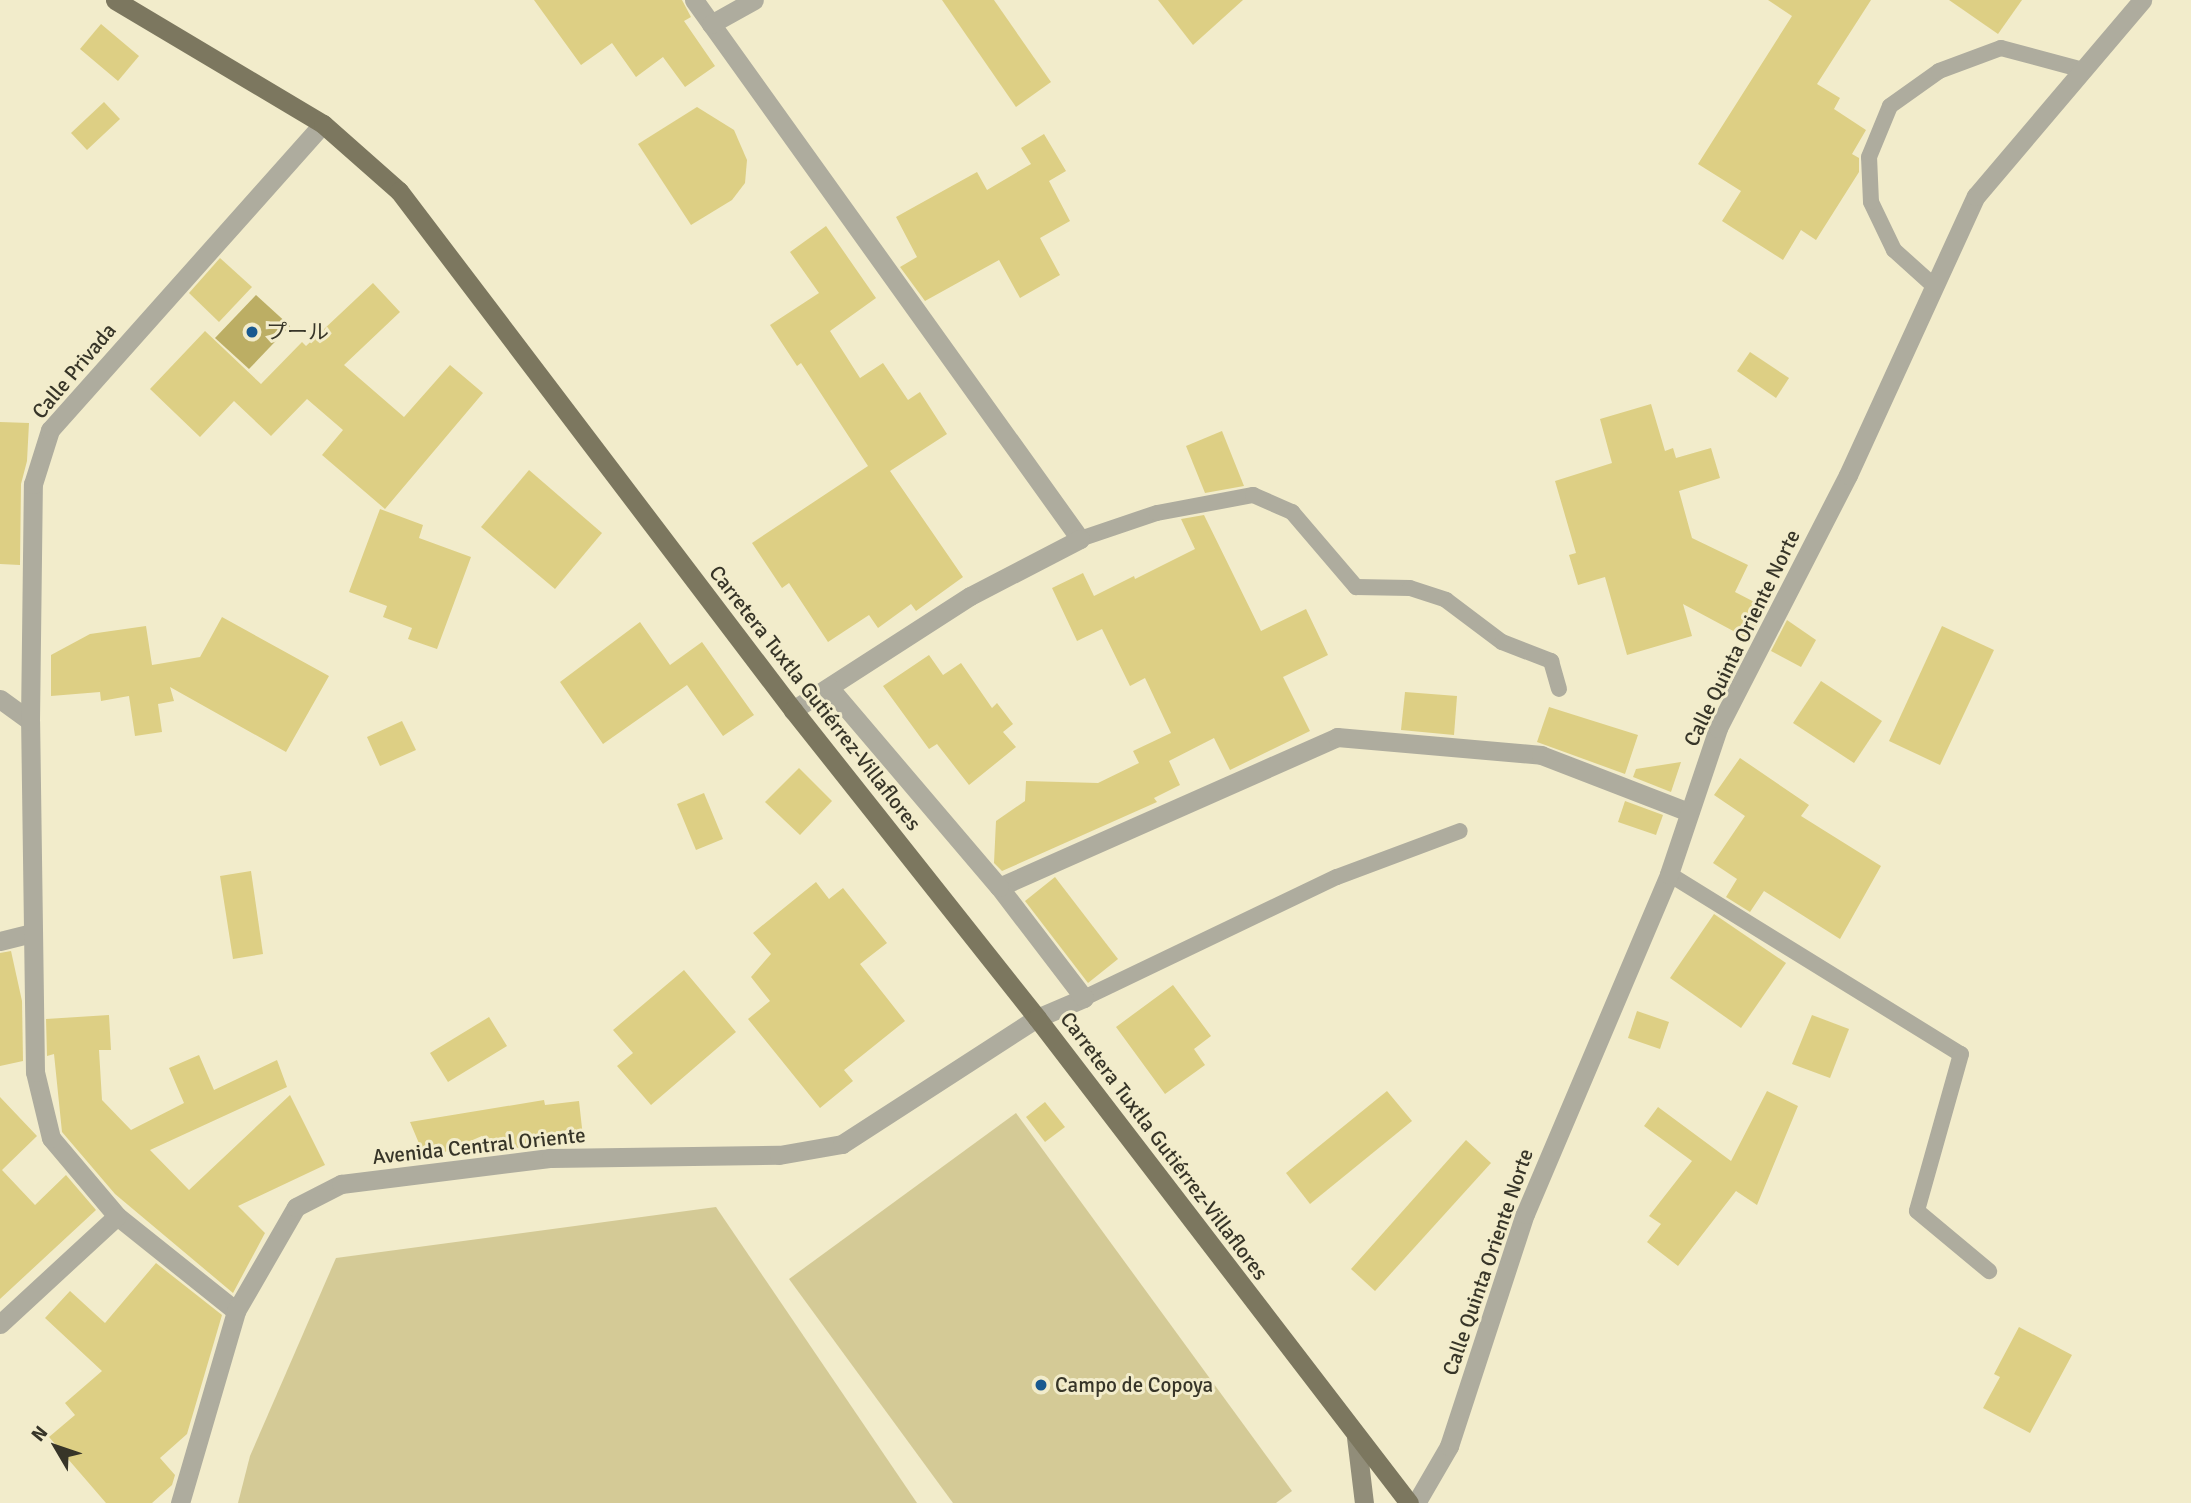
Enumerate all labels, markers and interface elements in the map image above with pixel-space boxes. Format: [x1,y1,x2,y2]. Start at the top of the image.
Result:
street label: Calle Privada [27,318,121,424]
place label: プール [266,319,329,345]
marker: プール [244,324,260,340]
street label: Calle Quinta Oriente Norte [1679,526,1805,750]
street label: Carretera Tuxtla Gutiérrez-Villaflores [704,561,926,835]
street label: Carretera Tuxtla Gutiérrez-Villaflores [1055,1007,1273,1285]
street label: Avenida Central Oriente [371,1122,587,1170]
street label: Calle Quinta Oriente Norte [1437,1145,1539,1379]
place label: Campo de Copoya [1055,1372,1213,1398]
marker: Campo de Copoya [1033,1377,1049,1393]
north arrow [21,1412,91,1482]
text: N [26,1421,53,1446]

